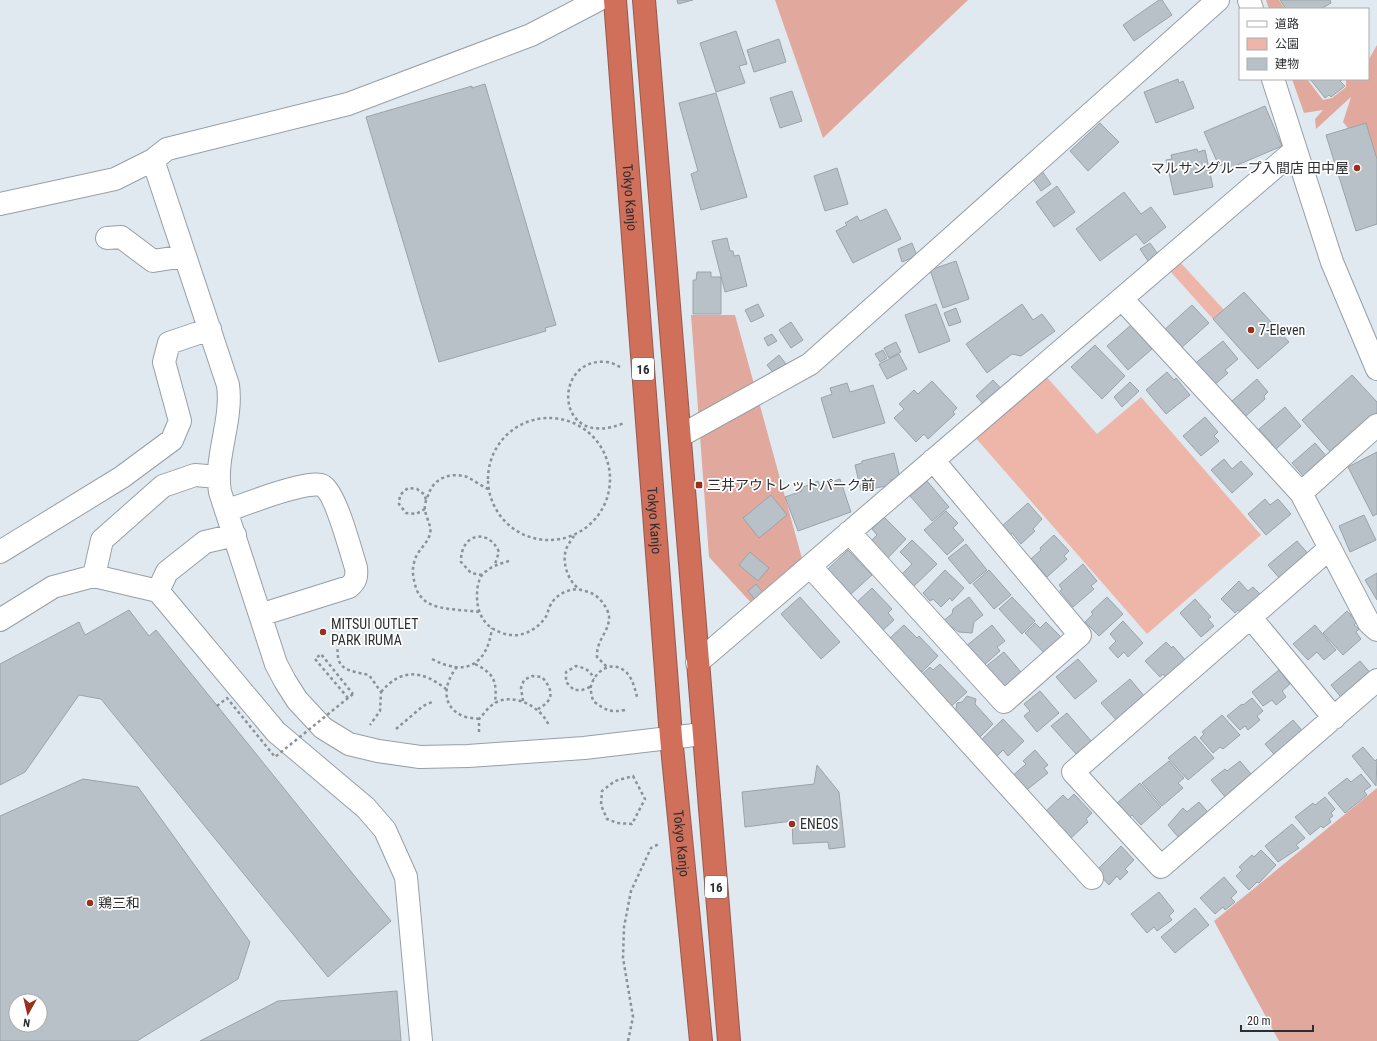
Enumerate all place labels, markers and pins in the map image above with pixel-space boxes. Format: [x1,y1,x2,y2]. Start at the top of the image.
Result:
place label: マルサングループ入間店 田中屋 [1151,160,1349,176]
marker: マルサングループ入間店 田中屋 [1352,163,1362,173]
place label: 7-Eleven [1259,322,1305,338]
marker: 7-Eleven [1246,325,1256,335]
place label: 三井アウトレットパーク前 [707,477,875,493]
marker: 三井アウトレットパーク前 [694,480,704,490]
place label: MITSUI OUTLET PARK IRUMA [331,616,419,648]
marker: MITSUI OUTLET PARK IRUMA [318,627,328,637]
place label: ENEOS [800,816,838,832]
marker: ENEOS [787,819,797,829]
place label: 鶏三和 [98,895,140,911]
marker: 鶏三和 [85,898,95,908]

